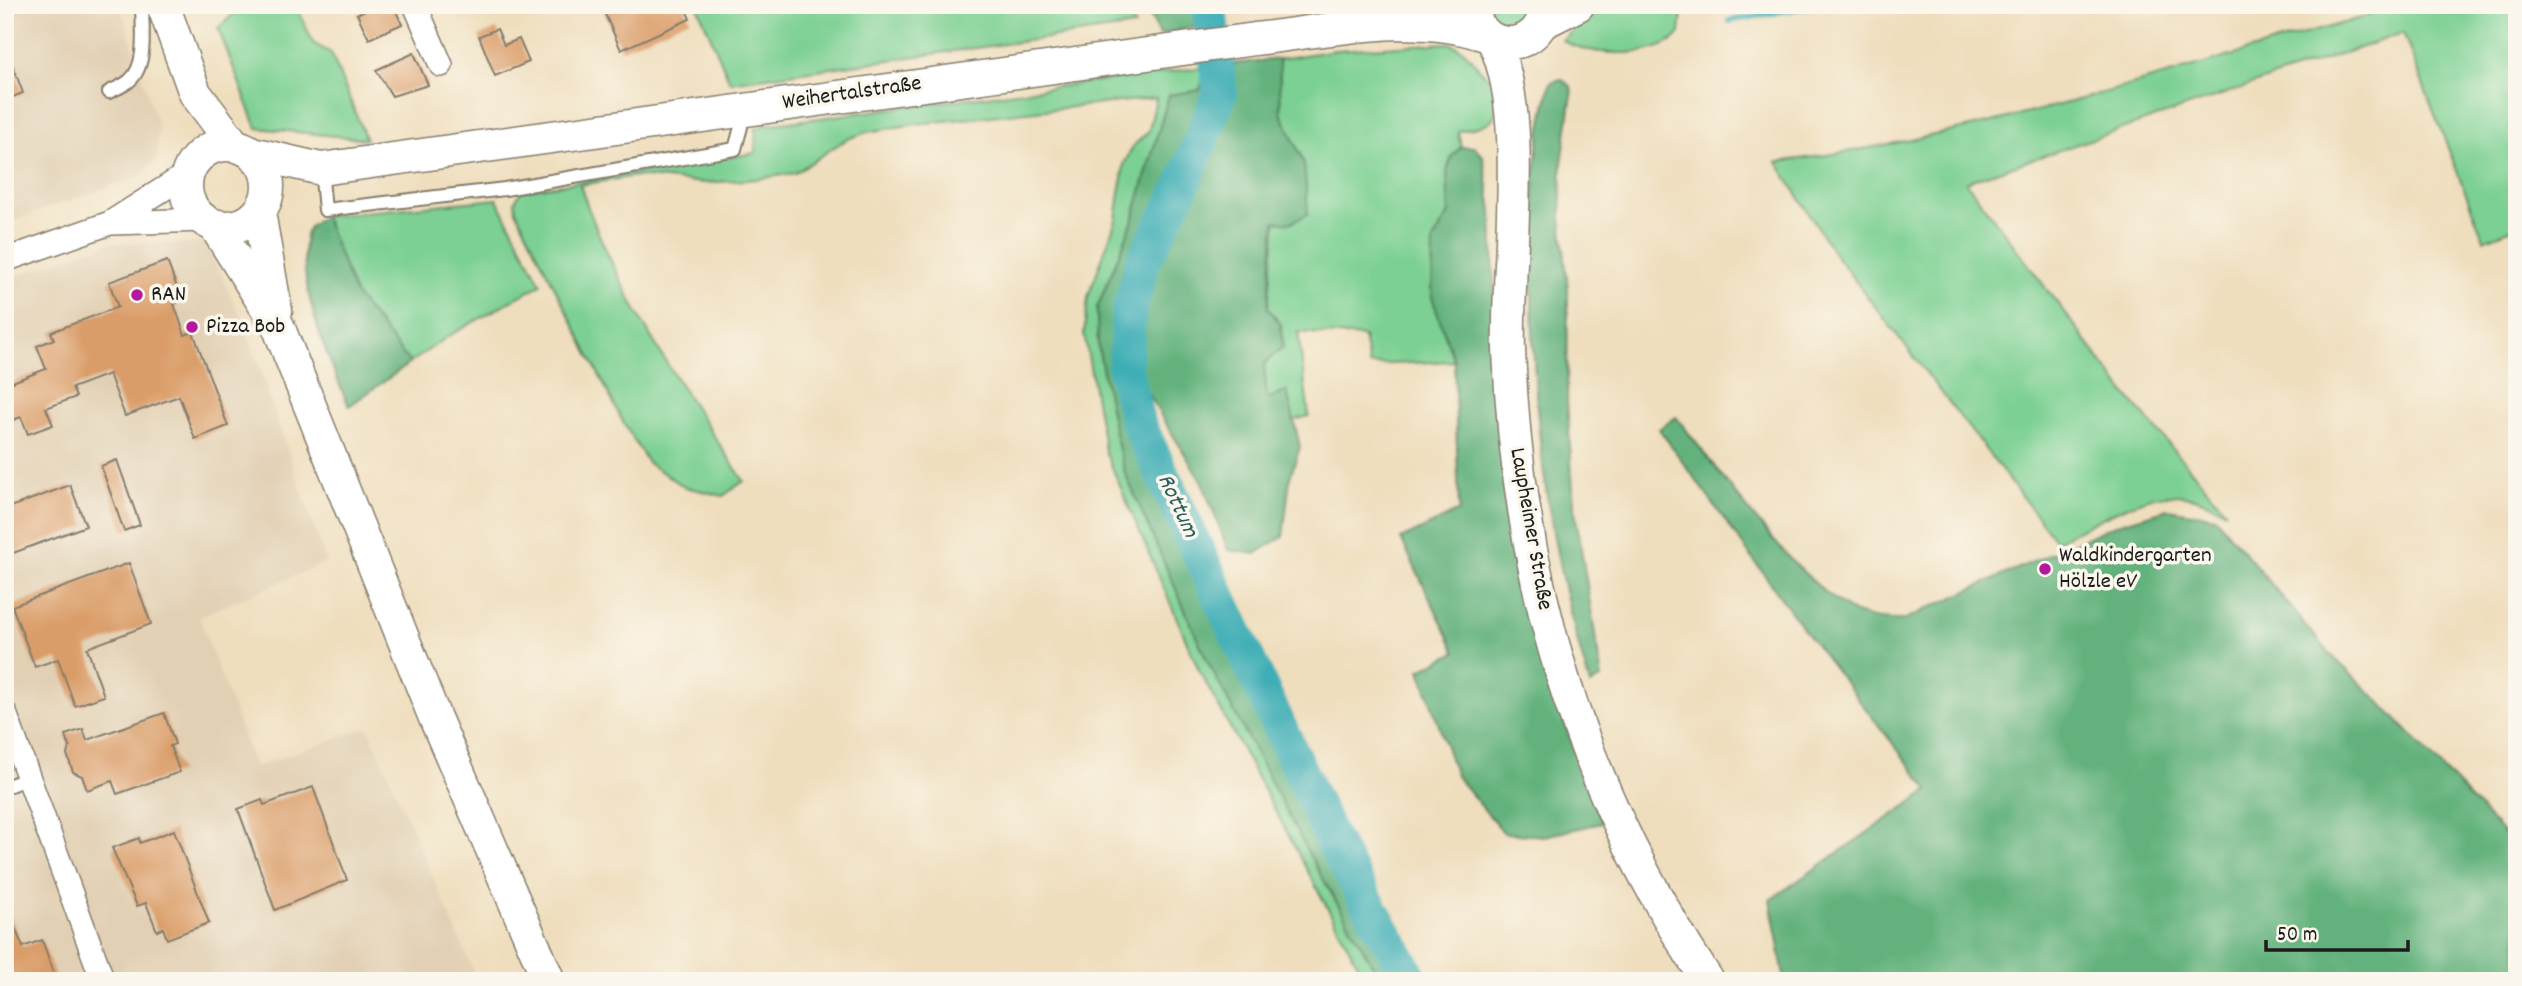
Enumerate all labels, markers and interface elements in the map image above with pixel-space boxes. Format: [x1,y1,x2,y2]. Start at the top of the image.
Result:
street label: Weihertalstraße [780,68,924,120]
place label: RAN [151,279,186,312]
marker: RAN [129,287,145,303]
place label: Pizza Bob [206,311,285,344]
marker: Pizza Bob [184,319,200,335]
street label: Laupheimer Straße [1499,445,1561,613]
water label: Rottum [1147,468,1207,544]
place label: Waldkindergarten Hölzle eV [2059,540,2212,599]
marker: Waldkindergarten Hölzle eV [2037,561,2053,577]
scale bar [2266,909,2408,953]
text: 50 m [2277,921,2317,951]

